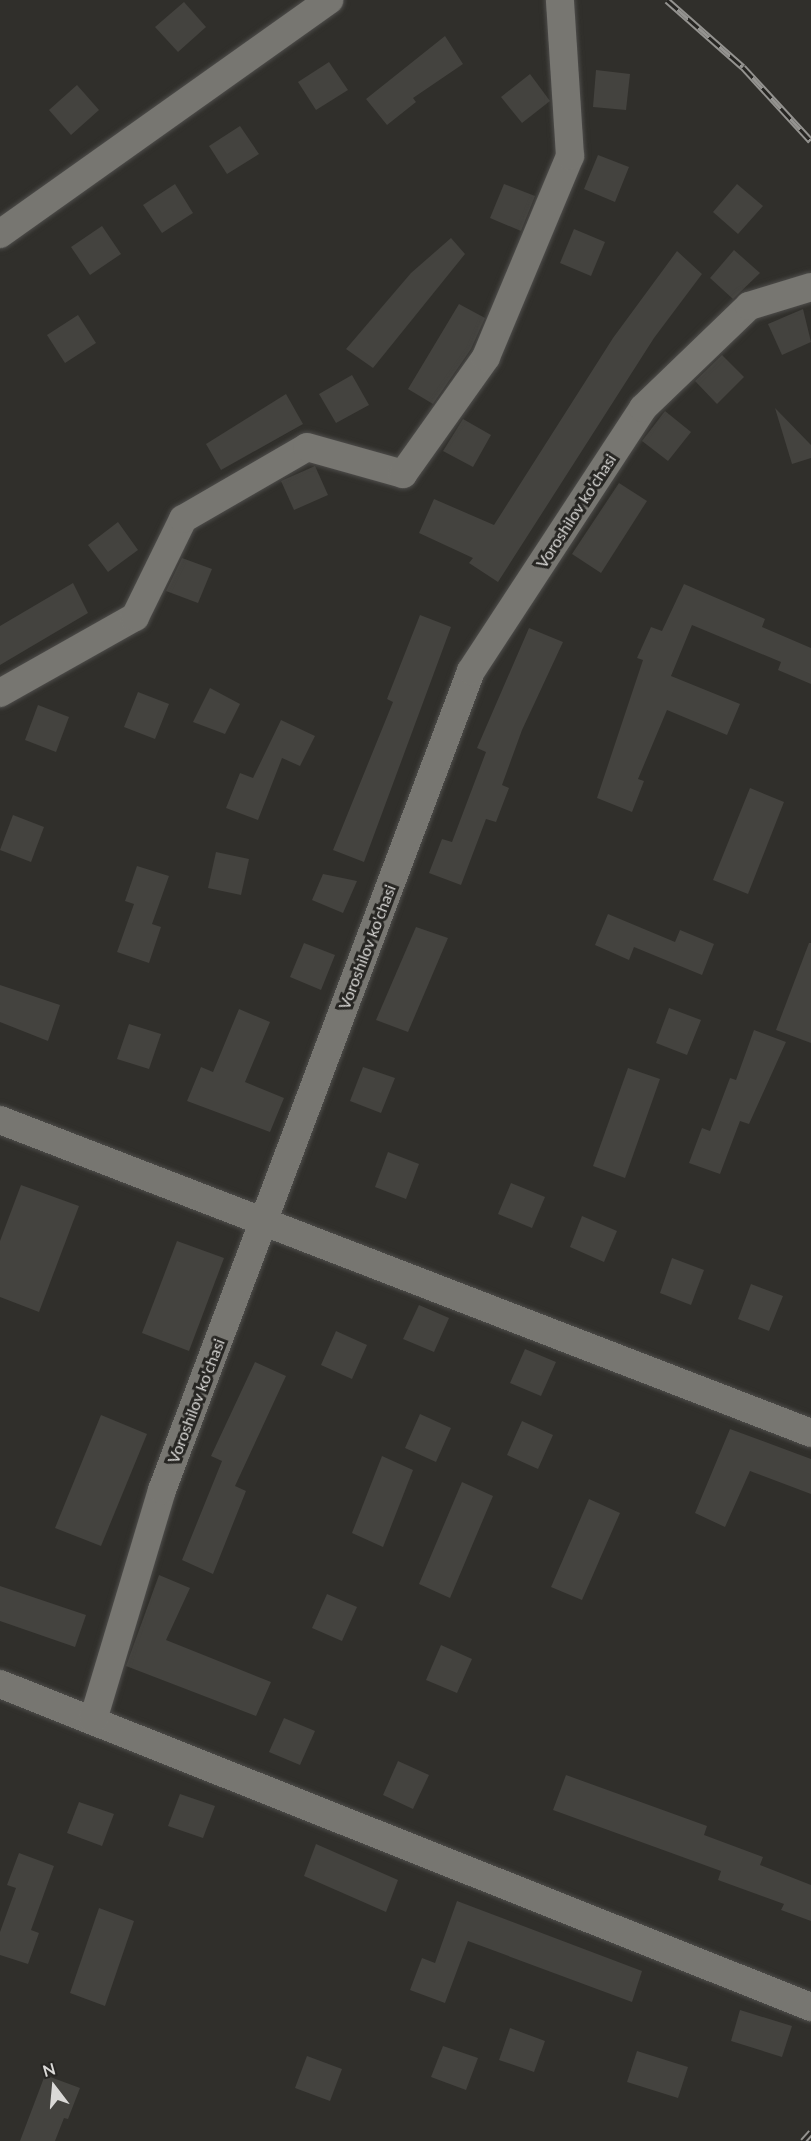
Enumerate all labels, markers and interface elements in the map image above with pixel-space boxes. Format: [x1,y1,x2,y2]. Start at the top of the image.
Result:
street label: Voroshilov ko'chasi [532,450,620,572]
street label: Voroshilov ko'chasi [334,882,400,1012]
street label: Voroshilov ko'chasi [163,1336,229,1466]
north arrow [24,2057,84,2117]
text: N [40,2058,57,2080]

